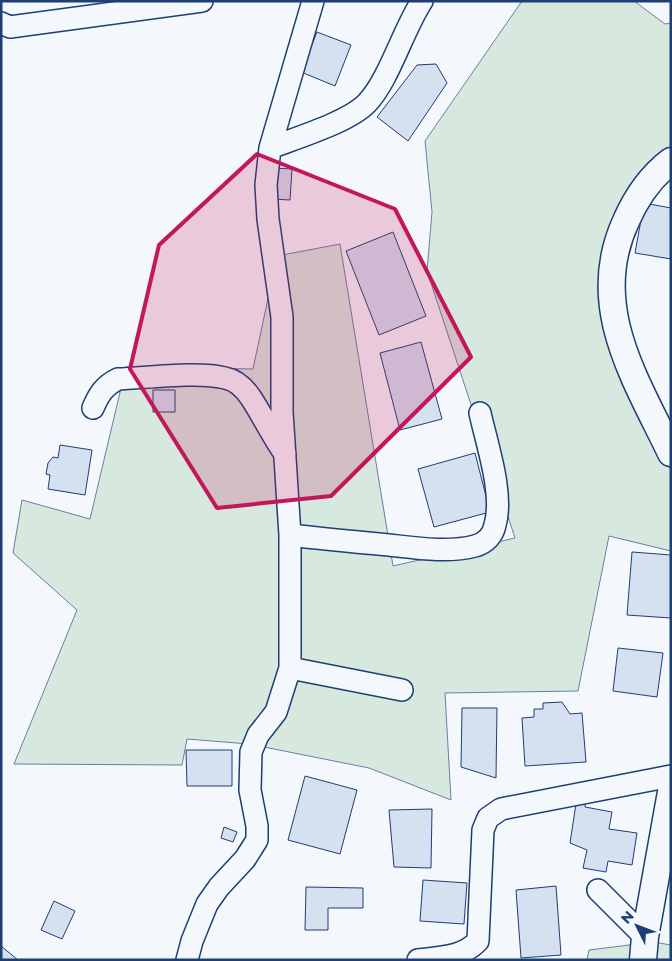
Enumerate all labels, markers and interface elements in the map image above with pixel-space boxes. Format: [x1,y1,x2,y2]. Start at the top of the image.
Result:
north arrow [612,901,662,951]
text: N [617,907,638,928]

